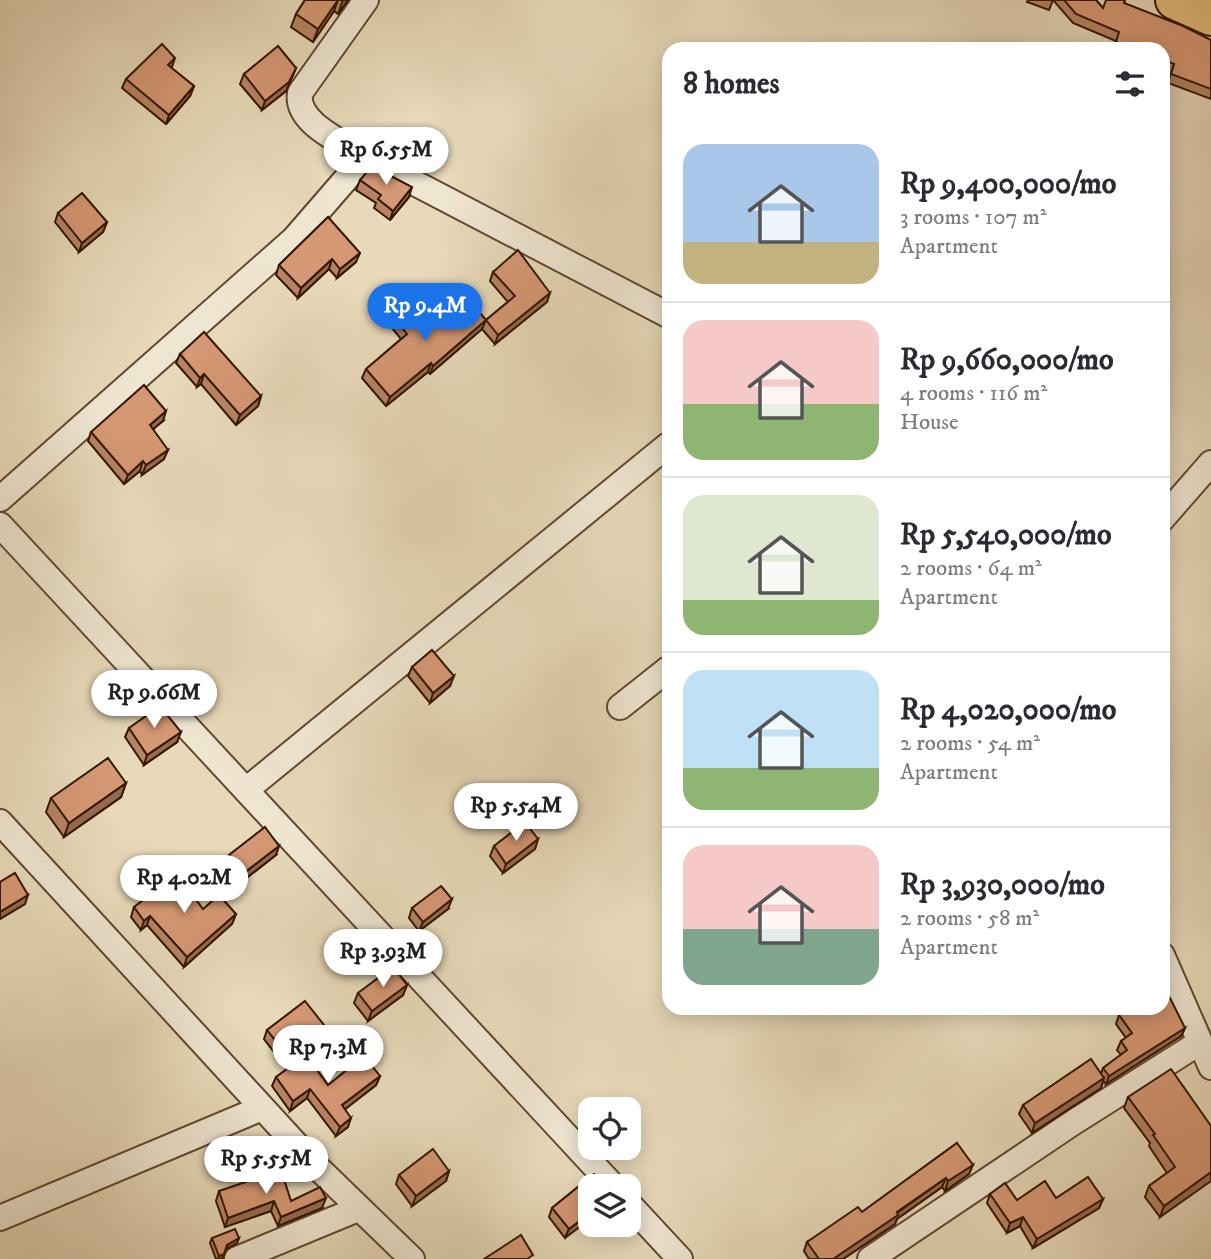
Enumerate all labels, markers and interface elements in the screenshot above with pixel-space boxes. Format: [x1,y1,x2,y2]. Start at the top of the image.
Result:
icon: filters [1111,65,1149,103]
text: 8 homes [683,66,780,103]
pin: Rp 6.55M [314,128,458,187]
text: Rp 6.55M [340,135,432,164]
text: Rp 9,400,000/mo [900,166,1116,203]
icon: home [739,172,823,256]
text: 3 rooms · 107 m² [900,203,1047,232]
text: Apartment [900,232,998,261]
pin: Rp 9.4M [360,284,490,343]
text: Rp 9.4M [383,291,467,320]
text: Rp 9,660,000/mo [900,342,1114,379]
icon: home [739,348,823,432]
text: 4 rooms · 116 m² [900,379,1047,408]
text: House [900,408,958,437]
text: Rp 5,540,000/mo [900,517,1112,554]
icon: home [739,523,823,607]
text: 2 rooms · 64 m² [900,554,1042,583]
text: Apartment [900,583,998,612]
pin: Rp 9.66M [82,670,226,730]
text: Rp 9.66M [107,678,201,707]
text: Rp 4,020,000/mo [900,692,1116,729]
icon: home [739,698,823,782]
text: 2 rooms · 54 m² [900,729,1040,758]
text: Apartment [900,758,998,787]
pin: Rp 5.54M [444,784,588,843]
text: Rp 5.54M [470,791,562,820]
pin: Rp 4.02M [112,856,256,915]
text: Rp 4.02M [136,863,232,892]
text: Rp 3,930,000/mo [900,867,1105,904]
icon: home [739,873,823,957]
text: 2 rooms · 58 m² [900,904,1039,933]
pin: Rp 3.93M [311,930,455,989]
text: Apartment [900,933,998,962]
text: Rp 3.93M [340,937,426,966]
pin: Rp 7.3M [263,1026,393,1085]
text: Rp 7.3M [289,1033,367,1062]
map controls [578,1097,641,1237]
button: locate [578,1097,641,1160]
pin: Rp 5.55M [194,1136,338,1196]
text: Rp 5.55M [220,1144,312,1173]
button: layers [578,1174,641,1237]

